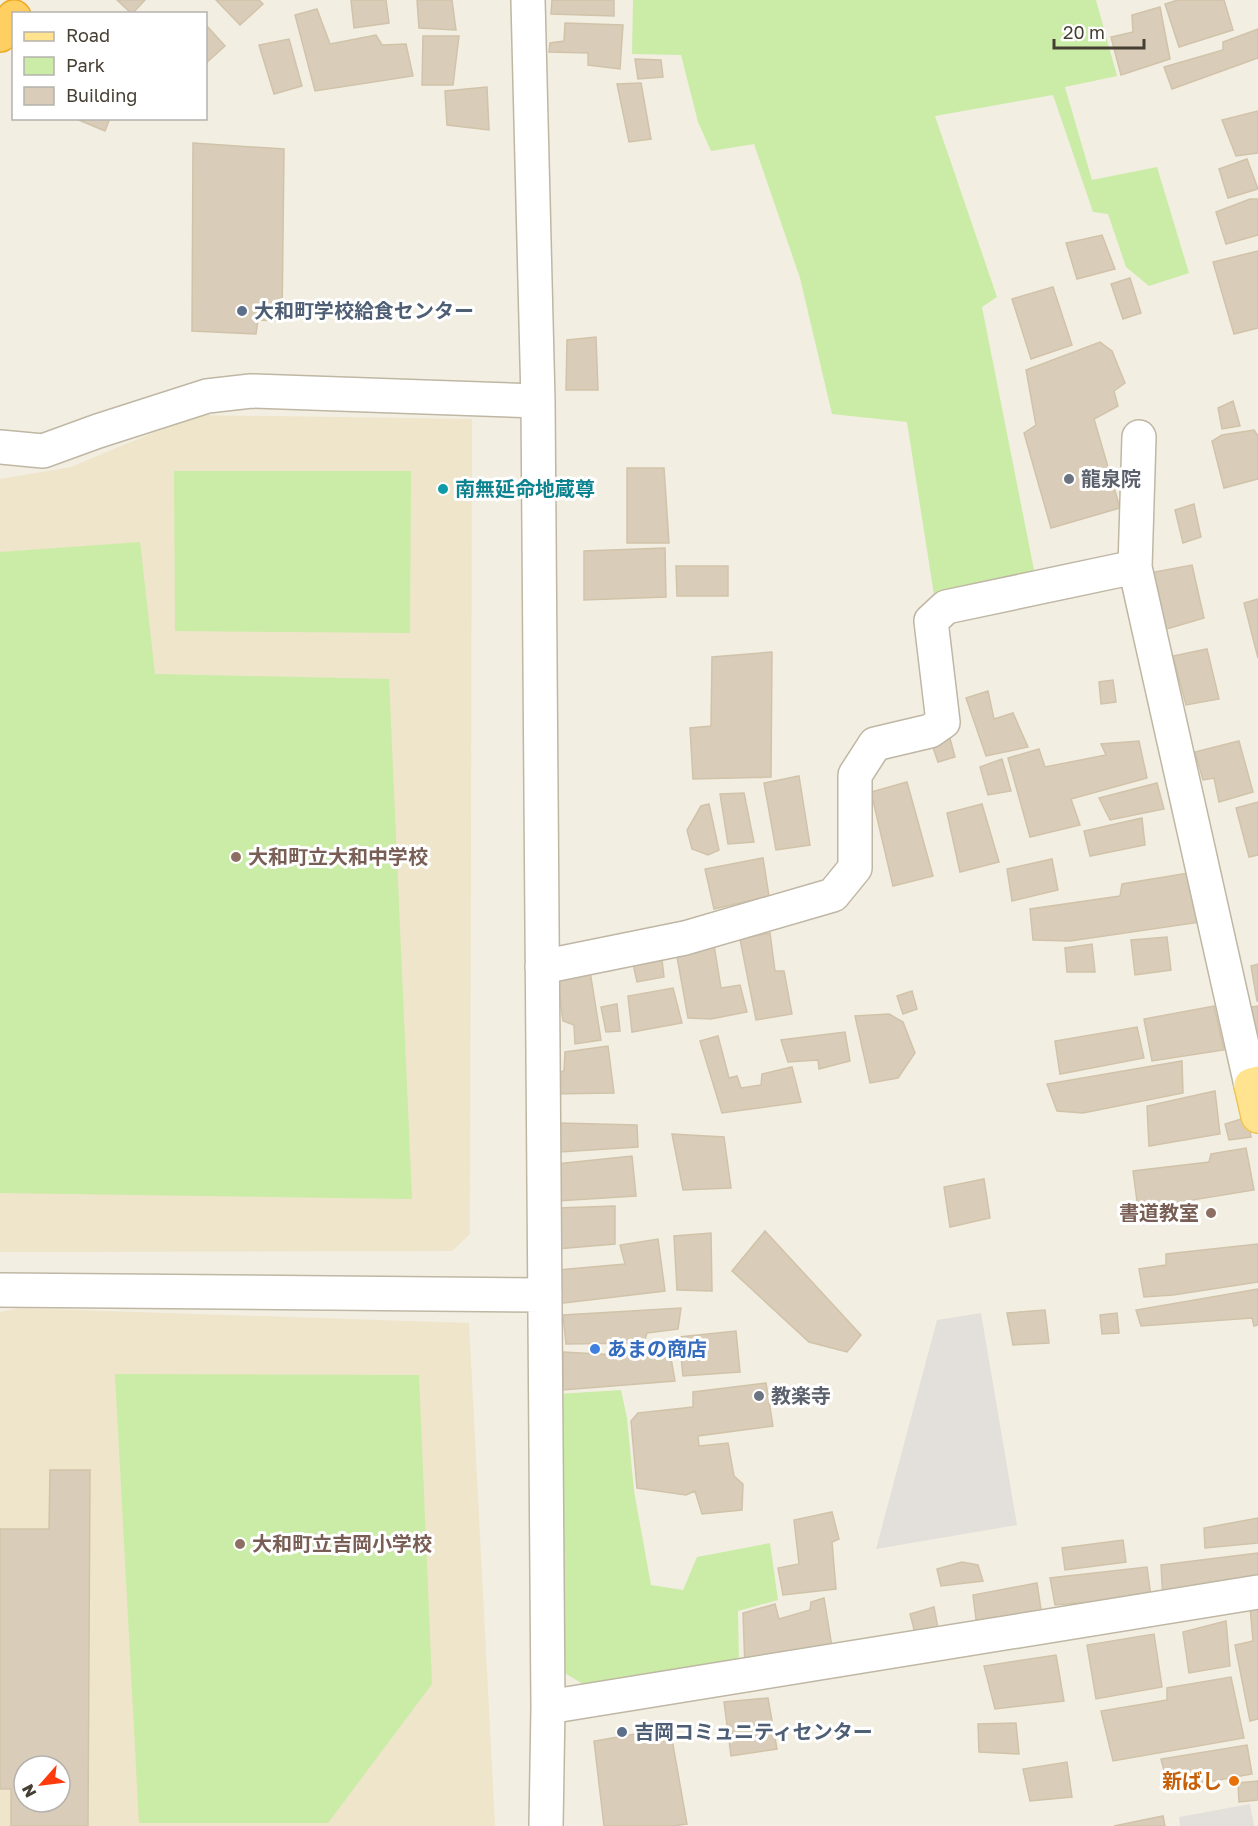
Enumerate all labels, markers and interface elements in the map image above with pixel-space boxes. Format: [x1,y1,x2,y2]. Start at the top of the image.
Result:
legend [12,12,207,120]
scale bar [1054,12,1144,50]
text: 20 m [1063,21,1105,43]
text: Road [66,24,110,46]
text: Park [66,54,105,76]
text: Building [66,84,137,106]
place label: 大和町学校給食センター [254,298,474,322]
marker: 大和町学校給食センター [235,304,249,318]
place label: 龍泉院 [1081,466,1141,490]
marker: 龍泉院 [1062,472,1076,486]
place label: 南無延命地蔵尊 [455,476,595,500]
marker: 南無延命地蔵尊 [436,482,450,496]
place label: 大和町立大和中学校 [248,844,428,868]
marker: 大和町立大和中学校 [229,850,243,864]
place label: 書道教室 [1119,1200,1199,1224]
marker: 書道教室 [1204,1206,1218,1220]
place label: あまの商店 [607,1336,707,1360]
marker: あまの商店 [588,1342,602,1356]
place label: 教楽寺 [771,1383,831,1407]
marker: 教楽寺 [752,1389,766,1403]
place label: 大和町立吉岡小学校 [252,1531,432,1555]
marker: 大和町立吉岡小学校 [233,1537,247,1551]
place label: 吉岡コミュニティセンター [634,1719,873,1743]
marker: 吉岡コミュニティセンター [615,1725,629,1739]
north arrow [12,1754,72,1814]
place label: 新ばし [1162,1768,1222,1792]
marker: 新ばし [1227,1774,1241,1788]
text: N [17,1781,40,1801]

